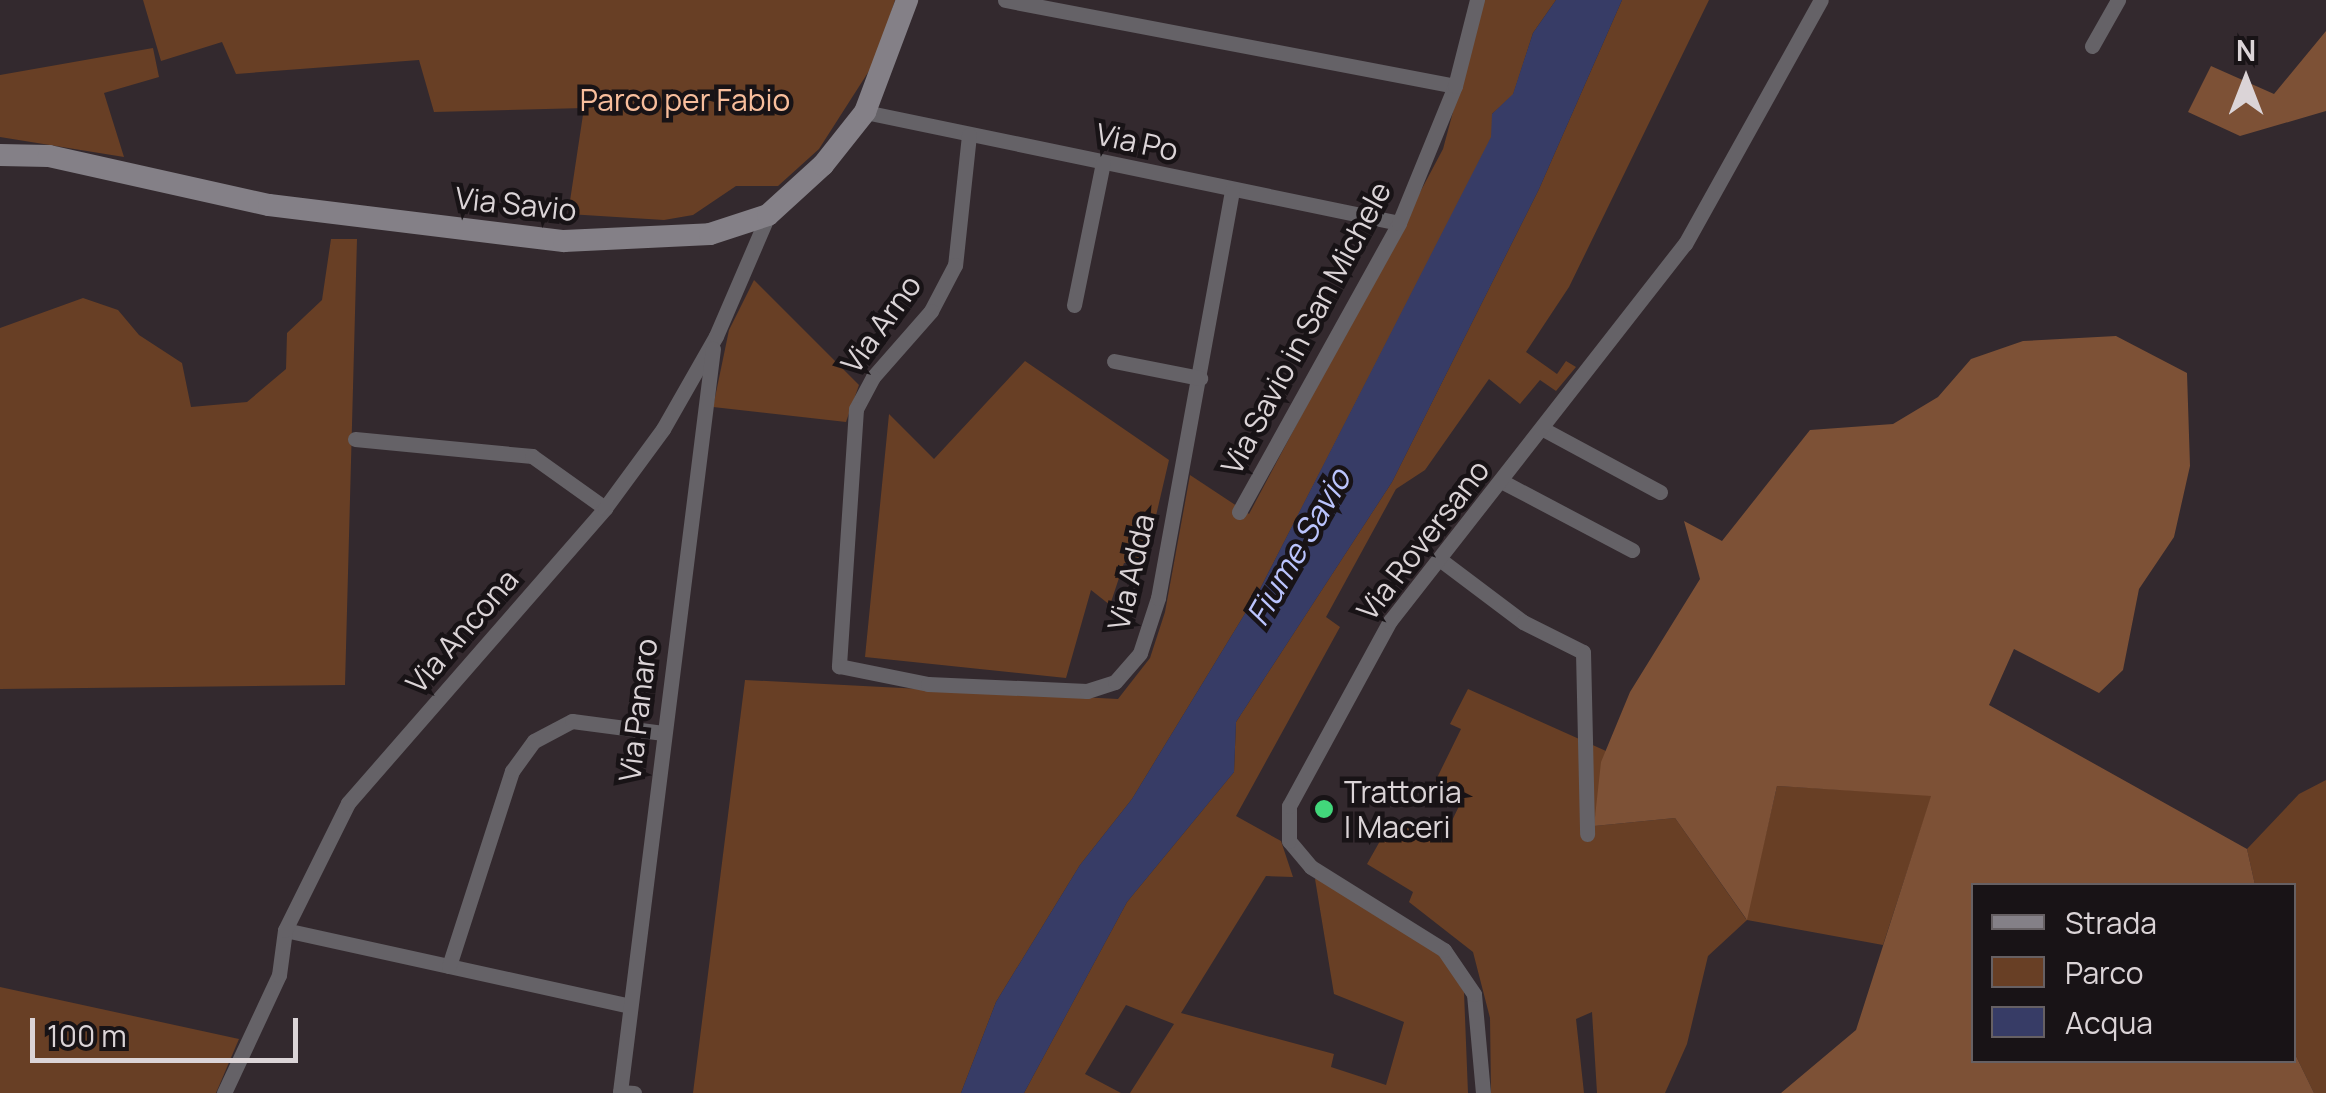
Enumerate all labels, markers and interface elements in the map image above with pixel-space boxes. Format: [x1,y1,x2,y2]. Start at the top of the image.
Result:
north arrow [2196,30,2296,130]
text: N [2236,31,2256,69]
park label: Parco per Fabio [580,82,790,118]
street label: Via Po [1093,116,1181,168]
street label: Via Savio in San Michele [1214,176,1398,480]
street label: Via Savio [454,180,578,228]
street label: Via Arno [833,268,929,380]
street label: Via Roversano [1349,453,1497,627]
water label: Fiume Savio [1238,462,1358,632]
street label: Via Adda [1100,510,1162,634]
street label: Via Ancona [398,562,526,700]
street label: Via Panaro [611,636,665,784]
place label: Trattoria I Maceri [1344,774,1462,844]
marker: Trattoria I Maceri [1313,798,1335,820]
legend [1971,883,2296,1063]
text: Strada [2065,902,2157,943]
text: Parco [2065,952,2144,993]
scale bar [35,998,302,1060]
text: Acqua [2065,1002,2153,1043]
text: 100 m [47,1015,127,1056]

